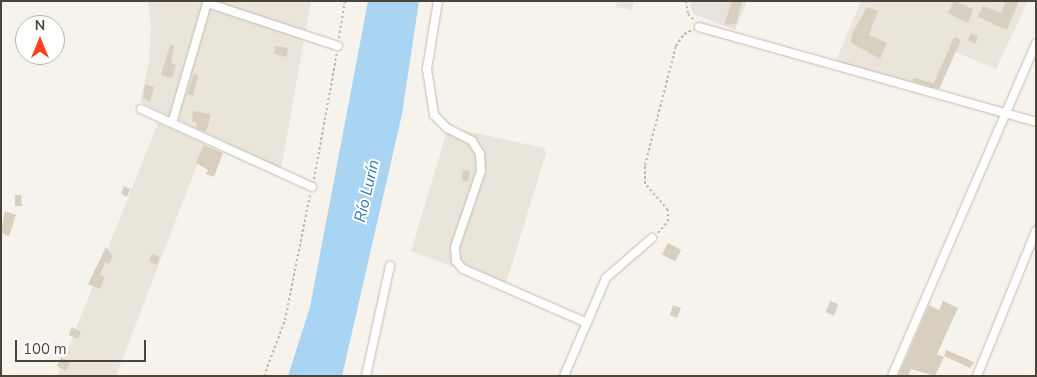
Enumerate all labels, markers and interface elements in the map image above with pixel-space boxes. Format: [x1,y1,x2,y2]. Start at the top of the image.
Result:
north arrow [15,15,65,65]
text: N [35,16,45,35]
water label: Río Lurín [351,158,383,224]
scale bar [18,330,149,362]
text: 100 m [23,339,67,359]

